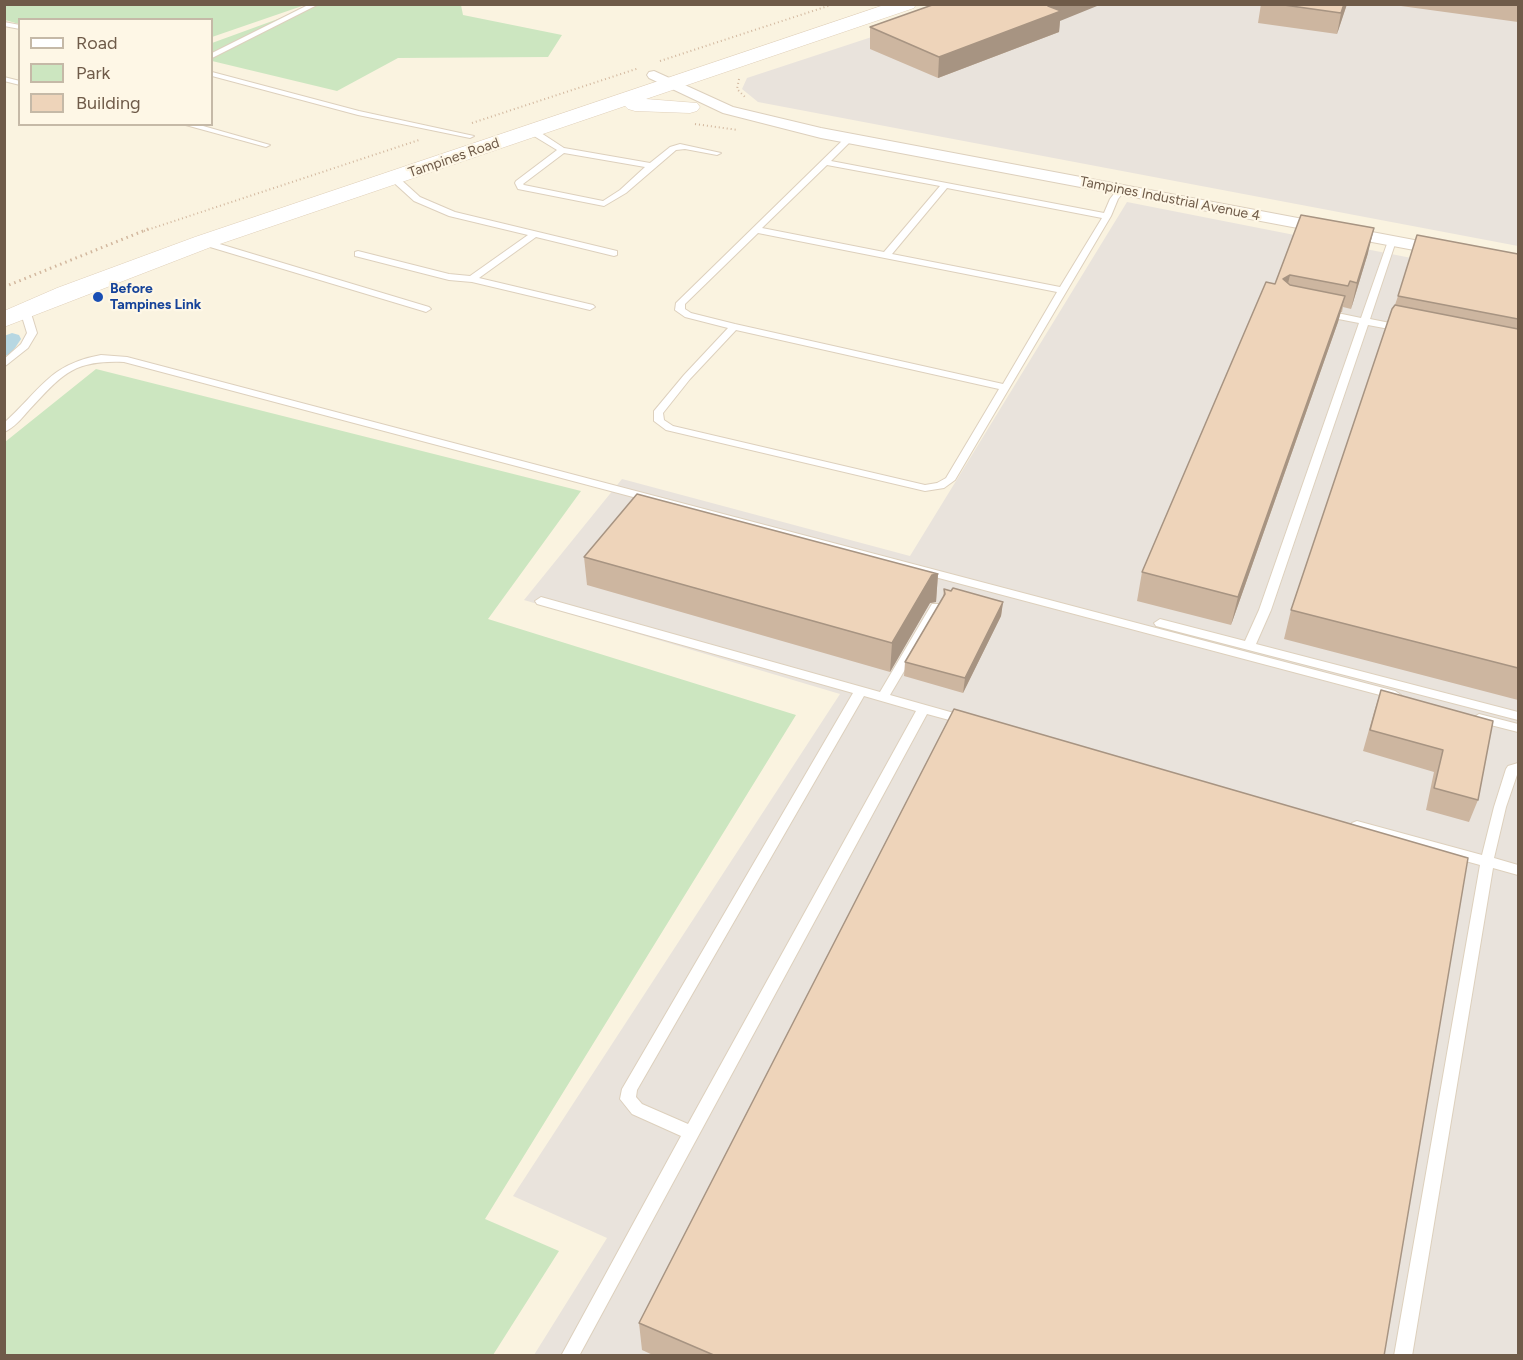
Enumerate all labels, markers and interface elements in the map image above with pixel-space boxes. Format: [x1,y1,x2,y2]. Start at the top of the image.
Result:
legend [18,18,213,126]
text: Road [76,32,117,54]
text: Park [76,62,110,84]
text: Building [76,92,141,114]
street label: Tampines Road [406,135,502,181]
street label: Tampines Industrial Avenue 4 [1078,173,1262,225]
place label: Before Tampines Link [110,281,201,314]
marker: Before Tampines Link [91,290,105,304]

